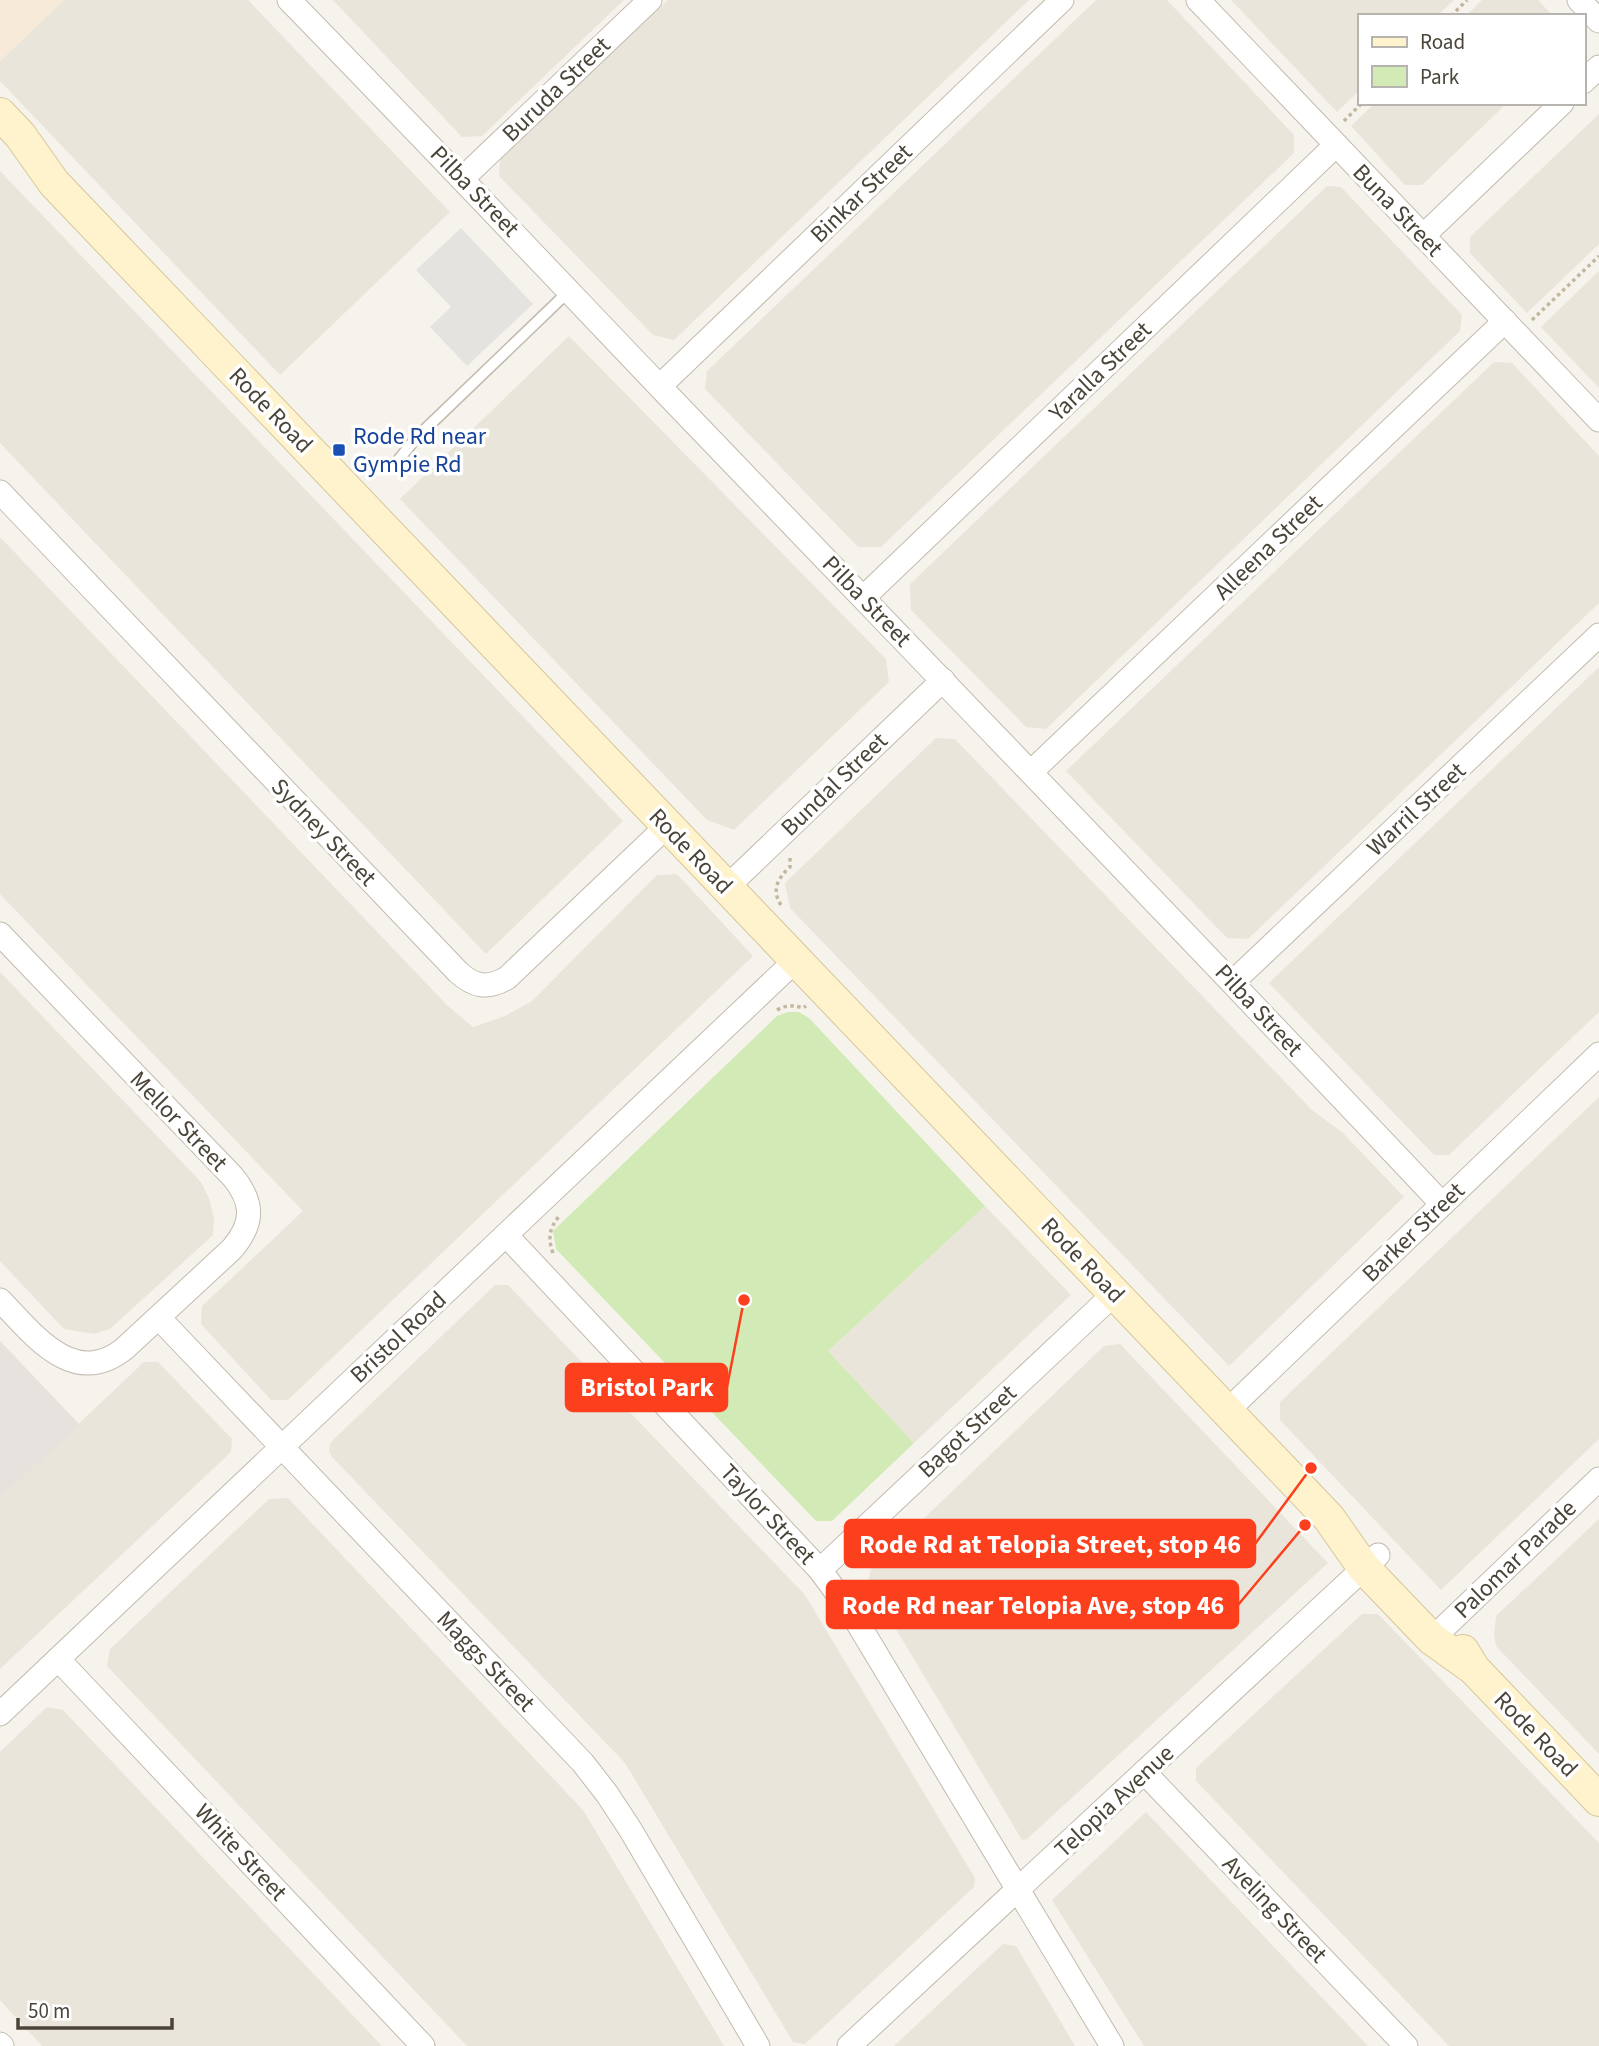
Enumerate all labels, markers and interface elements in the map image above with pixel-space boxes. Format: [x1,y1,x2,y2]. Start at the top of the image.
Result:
legend [1358,14,1585,105]
text: Road [1420,27,1465,57]
street label: Buruda Street [494,29,618,150]
text: Park [1420,62,1460,92]
street label: Binkar Street [802,136,920,251]
street label: Pilba Street [422,138,527,245]
street label: Buna Street [1344,156,1451,265]
street label: Yaralla Street [1040,313,1160,430]
street label: Rode Road [221,359,321,461]
place label: Rode Rd near Gympie Rd [353,419,487,482]
marker: Rode Rd near Gympie Rd [331,442,347,458]
street label: Alleena Street [1206,486,1331,608]
street label: Pilba Street [814,548,919,655]
street label: Bundal Street [773,724,896,844]
street label: Warril Street [1359,754,1474,865]
street label: Sydney Street [263,770,384,894]
street label: Rode Road [641,800,741,902]
street label: Pilba Street [1206,956,1311,1065]
street label: Mellor Street [122,1063,236,1179]
street label: Barker Street [1354,1174,1473,1291]
street label: Rode Road [1033,1209,1133,1311]
street label: Bristol Road [342,1283,455,1391]
callout: Bristol Park [566,1364,727,1411]
text: Bristol Park [580,1369,715,1406]
street label: Bagot Street [910,1376,1024,1486]
street label: Taylor Street [712,1456,824,1573]
street label: Palomar Parade [1446,1492,1585,1627]
callout: Rode Rd at Telopia Street, stop 46 [845,1520,1255,1567]
text: Rode Rd at Telopia Street, stop 46 [859,1526,1241,1563]
callout: Rode Rd near Telopia Ave, stop 46 [827,1581,1238,1628]
text: Rode Rd near Telopia Ave, stop 46 [842,1587,1224,1624]
street label: Maggs Street [428,1603,543,1720]
street label: Rode Road [1486,1683,1586,1785]
street label: Telopia Avenue [1047,1737,1182,1866]
street label: White Street [186,1796,295,1909]
street label: Aveling Street [1214,1848,1335,1971]
scale bar [18,1986,172,2030]
text: 50 m [28,1996,70,2026]

